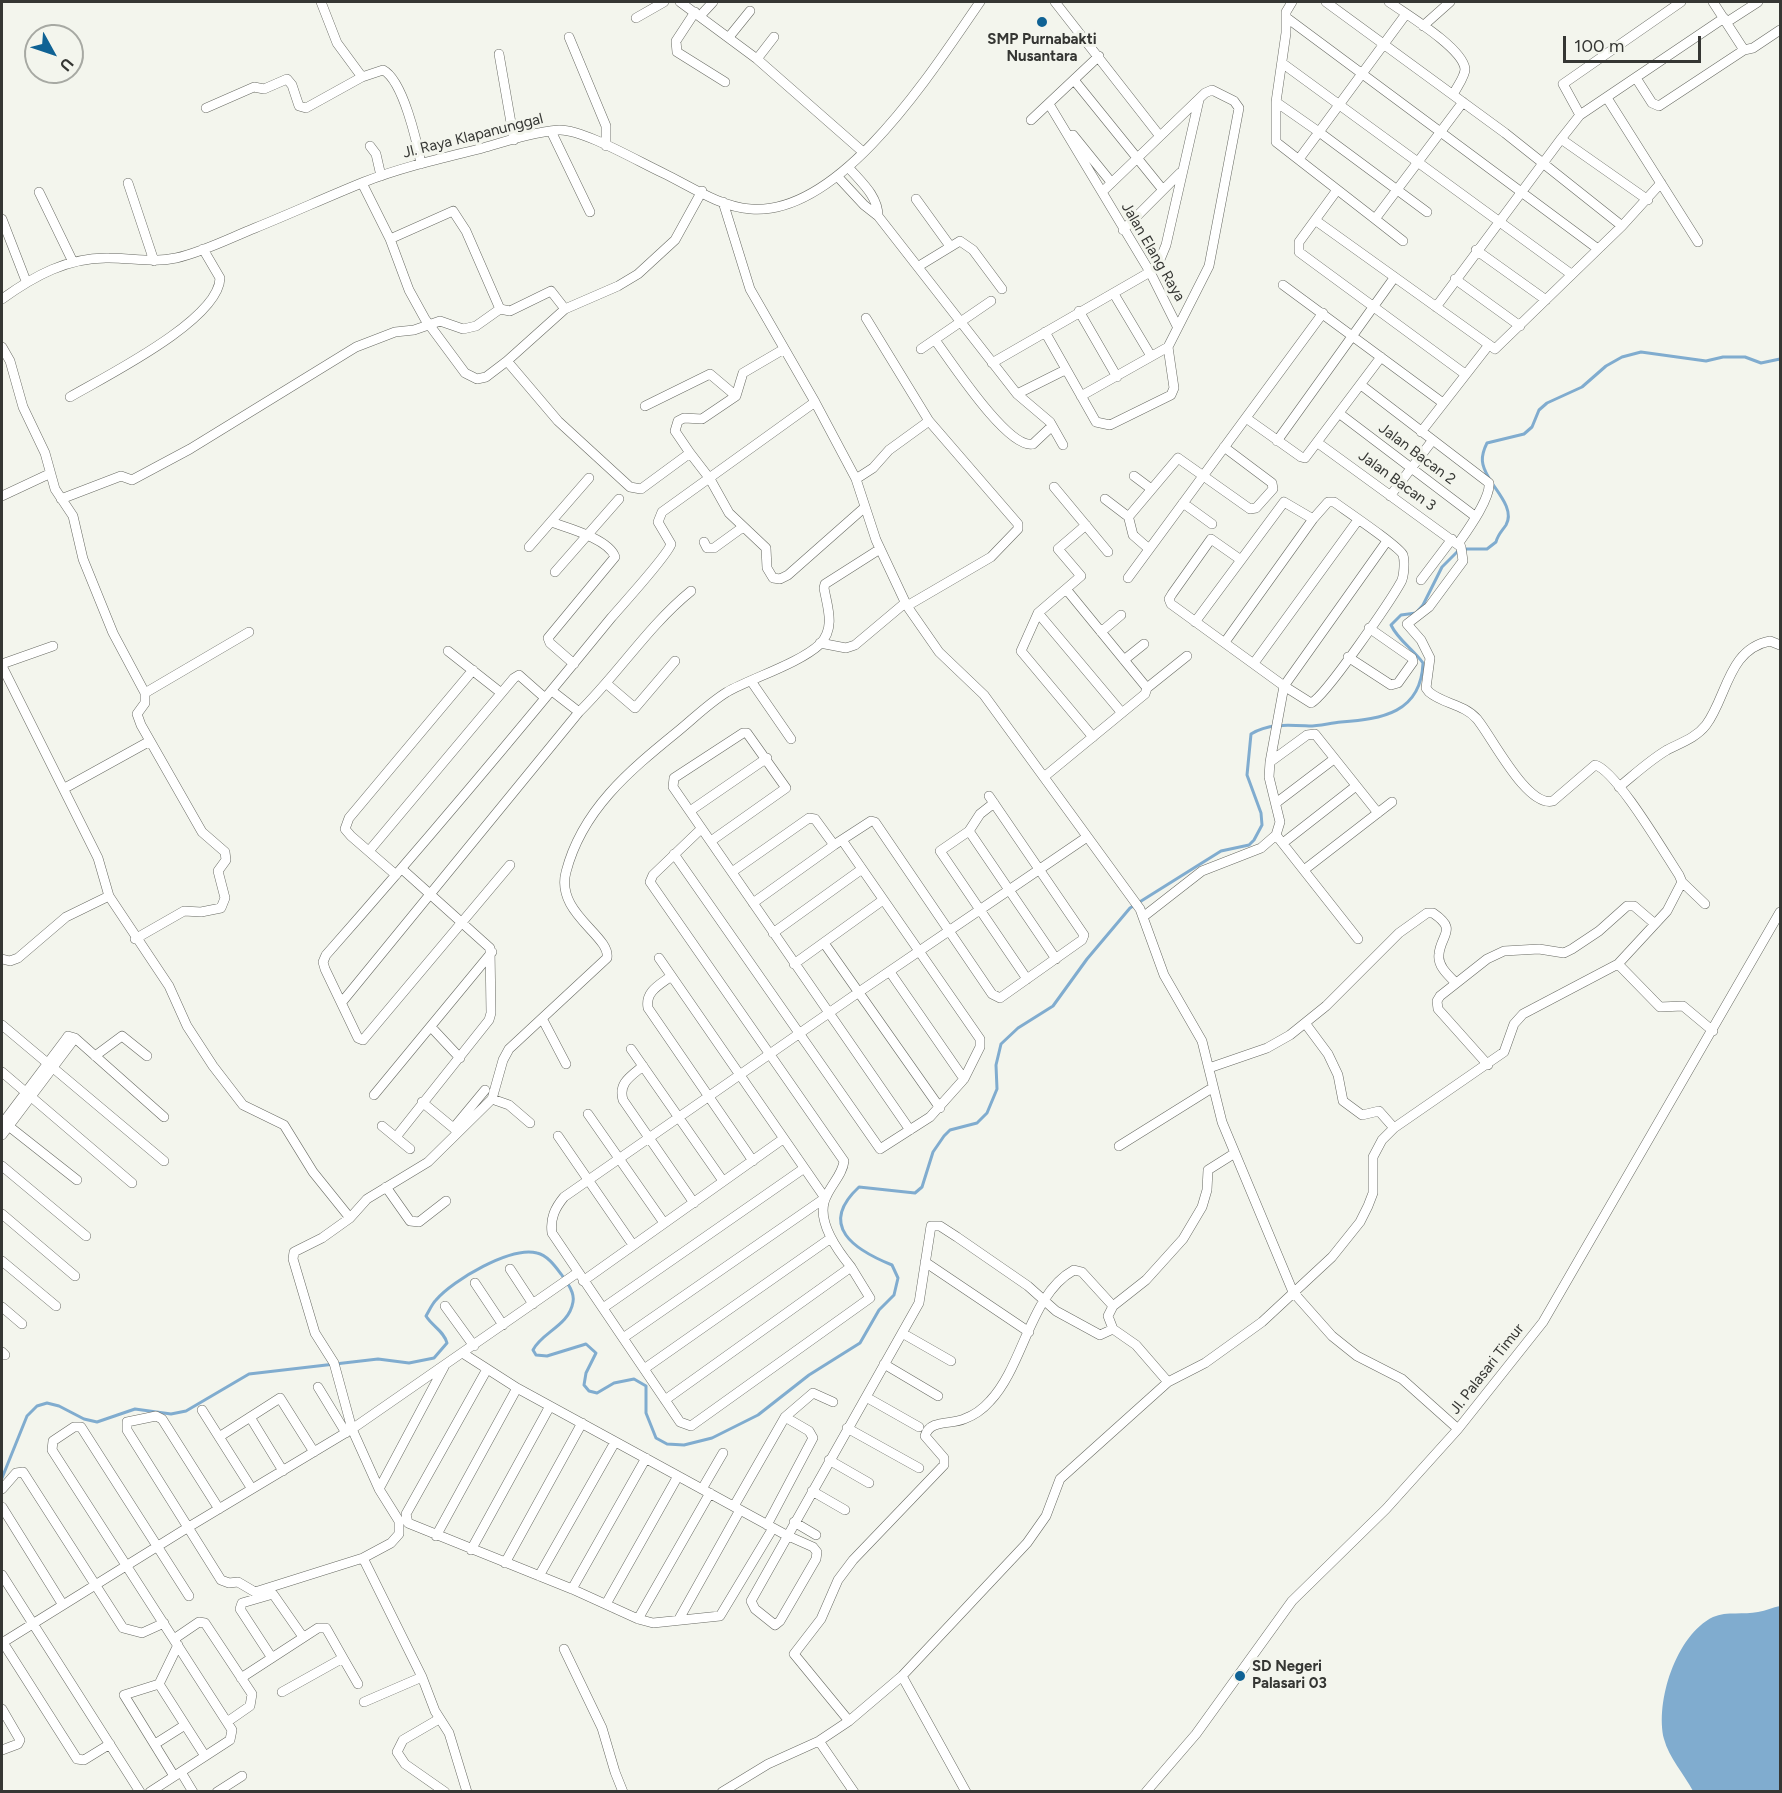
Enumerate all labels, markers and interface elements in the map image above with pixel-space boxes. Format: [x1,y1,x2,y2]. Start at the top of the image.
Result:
marker: SMP Purnabakti Nusantara [1035,15,1049,29]
north arrow [24,24,84,84]
scale bar [1566,24,1704,62]
place label: SMP Purnabakti Nusantara [987,31,1097,66]
text: 100 m [1574,35,1624,57]
text: U [56,54,78,75]
street label: Jl. Raya Klapanunggal [401,110,545,162]
street label: Jalan Elang Raya [1117,199,1189,305]
street label: Jalan Bacan 2 [1375,419,1459,489]
street label: Jalan Bacan 3 [1355,447,1439,515]
street label: Jl. Palasari Timur [1446,1320,1528,1418]
place label: SD Negeri Palasari 03 [1252,1658,1327,1693]
marker: SD Negeri Palasari 03 [1233,1669,1247,1683]

